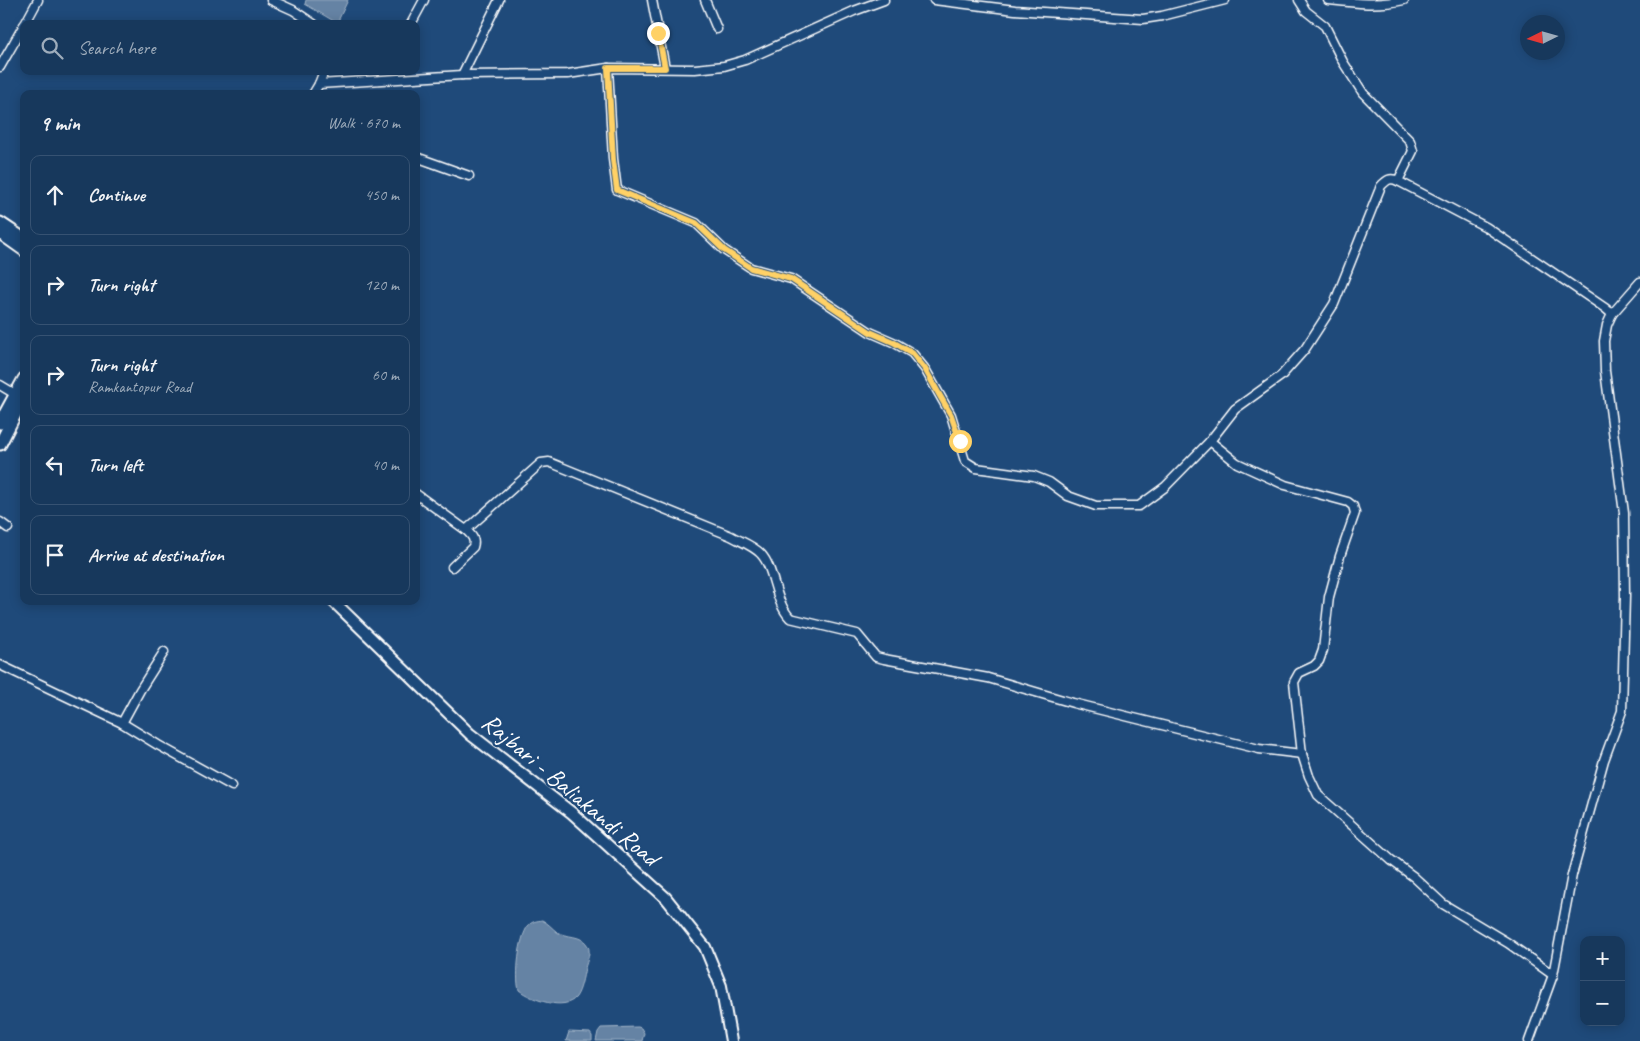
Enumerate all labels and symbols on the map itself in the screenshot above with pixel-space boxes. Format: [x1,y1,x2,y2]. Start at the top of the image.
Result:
north arrow [1520,15,1565,60]
route end [647,22,670,45]
route start [949,430,972,453]
street label: Rajbari - Baliakandi Road [475,706,669,876]

